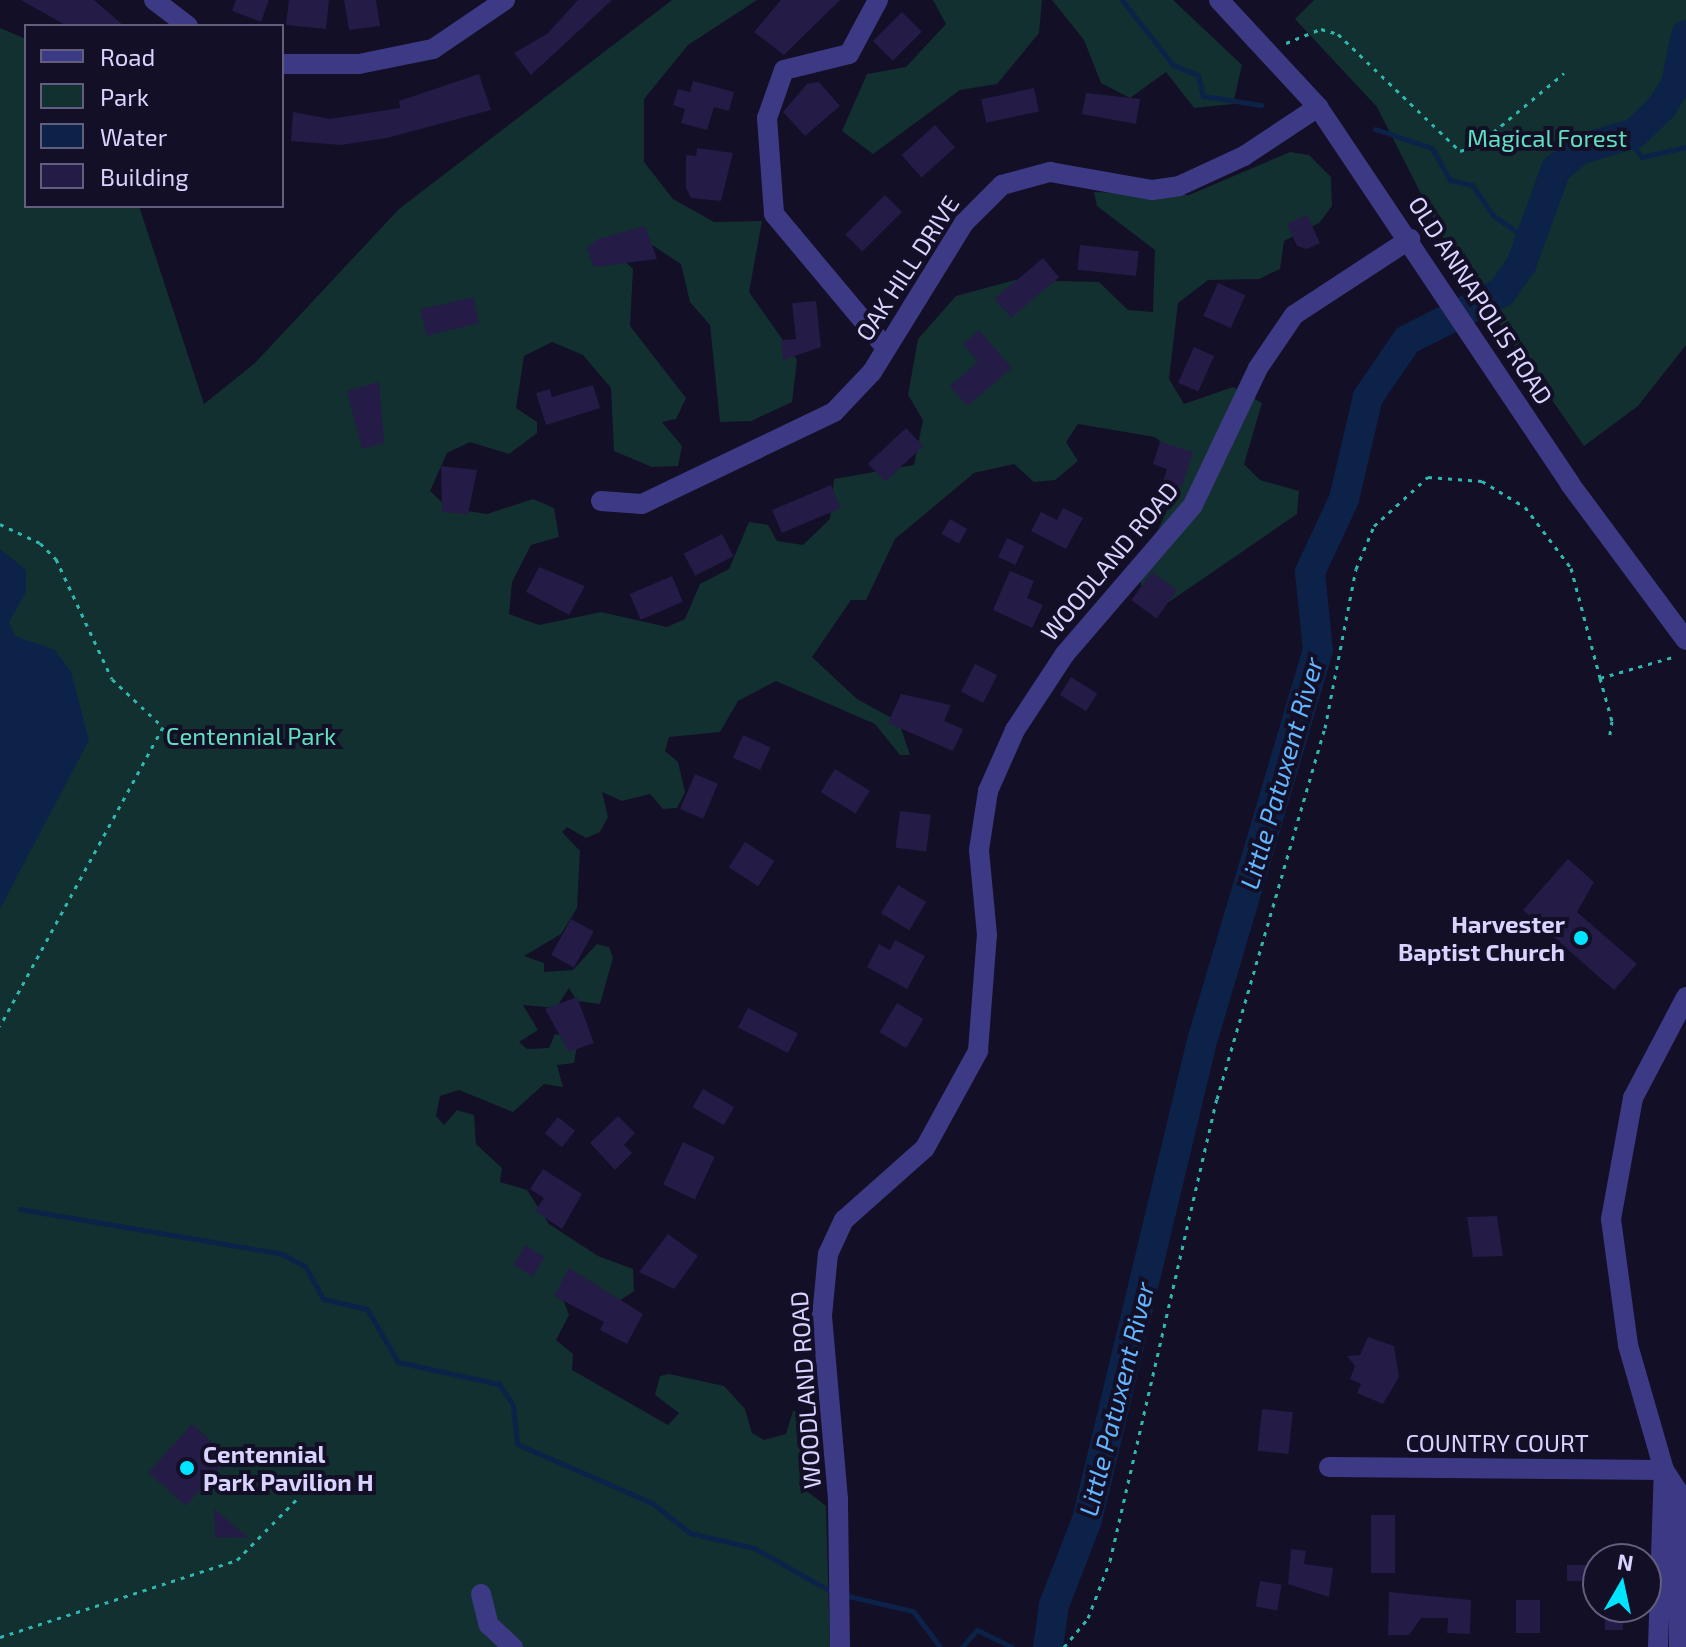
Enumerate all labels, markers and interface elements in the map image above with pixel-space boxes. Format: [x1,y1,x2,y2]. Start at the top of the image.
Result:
legend [24,24,284,208]
text: Road [100,42,155,71]
text: Park [100,82,149,111]
text: Water [100,122,167,151]
park label: Magical Forest [1467,124,1627,152]
text: Building [100,162,189,191]
street label: OAK HILL DRIVE [849,190,965,346]
street label: OLD ANNAPOLIS ROAD [1403,190,1559,410]
street label: WOODLAND ROAD [1034,476,1184,646]
water label: Little Patuxent River [1233,653,1329,893]
park label: Centennial Park [165,722,337,750]
place label: Harvester Baptist Church [1398,910,1565,966]
marker: Harvester Baptist Church [1572,929,1590,947]
water label: Little Patuxent River [1072,1279,1160,1519]
street label: WOODLAND ROAD [784,1290,826,1490]
street label: COUNTRY COURT [1405,1429,1589,1457]
place label: Centennial Park Pavilion H [203,1440,374,1496]
marker: Centennial Park Pavilion H [178,1459,196,1477]
north arrow [1582,1543,1662,1623]
text: N [1616,1547,1635,1575]

